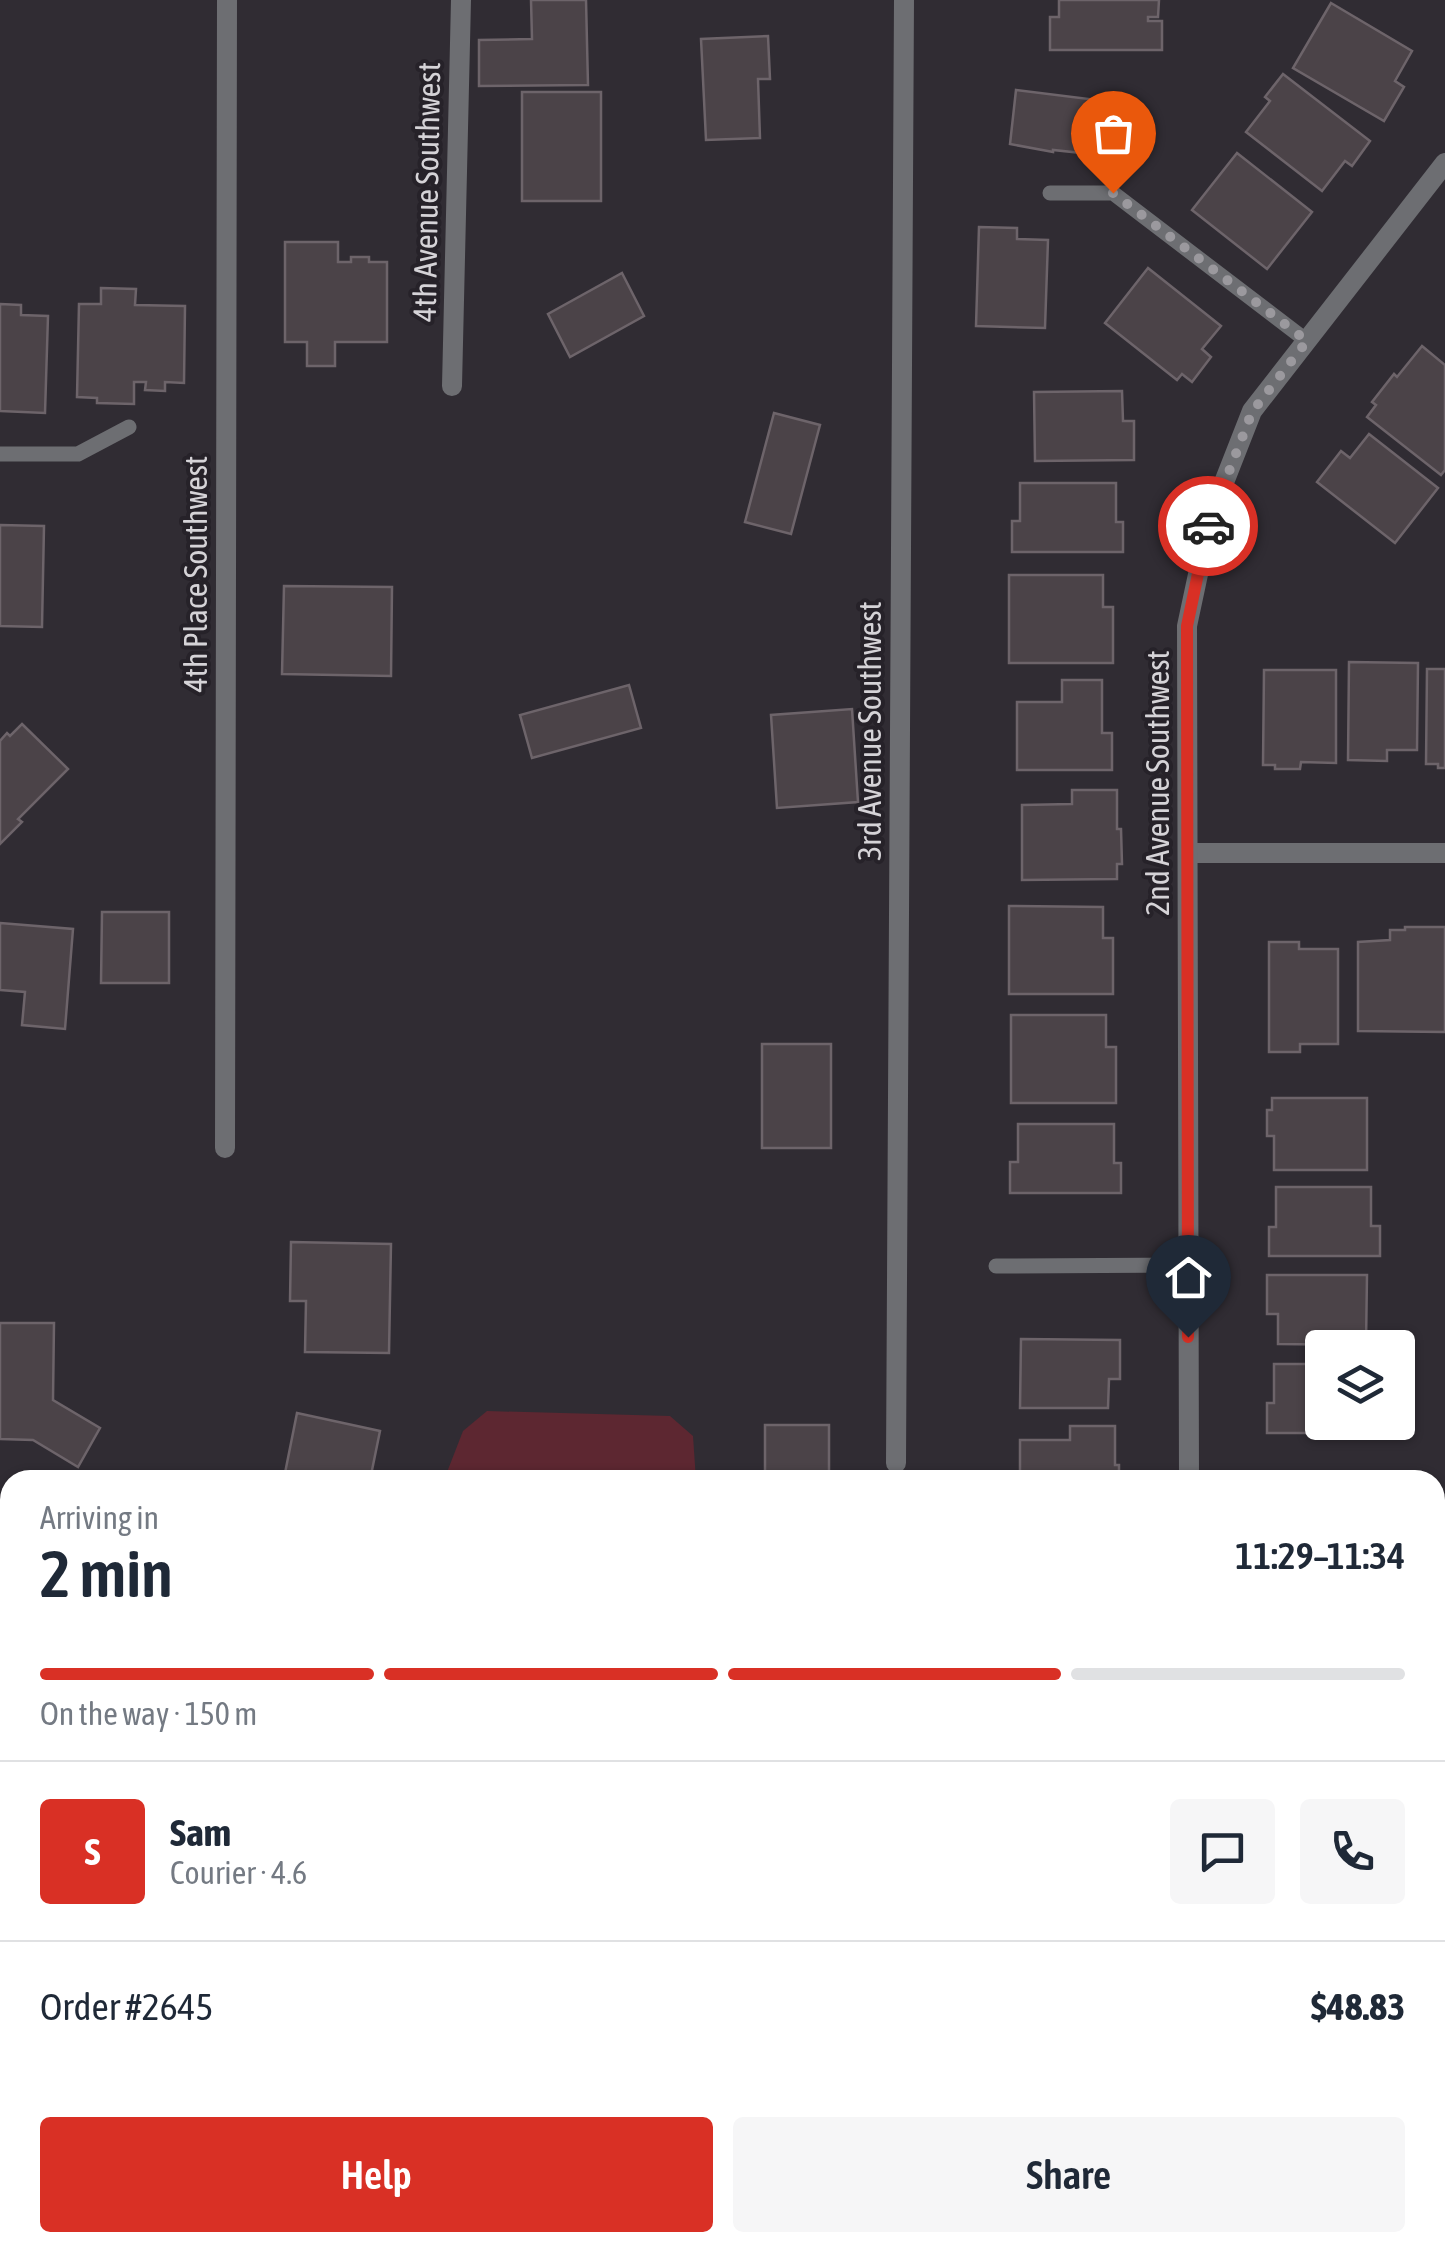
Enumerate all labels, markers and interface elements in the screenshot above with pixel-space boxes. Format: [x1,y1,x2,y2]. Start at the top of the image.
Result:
street label: 4th Avenue Southwest [406,62,447,322]
pin [1071,91,1156,194]
icon: bag [1086,106,1141,161]
street label: 4th Place Southwest [177,456,214,692]
courier [1158,476,1258,576]
icon: car [1181,499,1236,554]
street label: 3rd Avenue Southwest [851,601,888,861]
street label: 2nd Avenue Southwest [1139,650,1176,916]
pin [1146,1235,1231,1338]
icon: home [1161,1250,1216,1305]
map controls [1305,1330,1415,1440]
button: layers [1305,1330,1415,1440]
text: Arriving in [40,1499,159,1536]
text: 11:29–11:34 [1235,1534,1405,1577]
text: 2 min [40,1536,173,1611]
text: On the way · 150 m [40,1695,257,1732]
button: chat [1170,1799,1275,1904]
button: phone [1300,1799,1405,1904]
text: Sam [170,1811,231,1854]
text: S [85,1830,100,1873]
text: Courier · 4.6 [170,1854,307,1891]
text: Order #2645 [40,1985,213,2028]
text: $48.83 [1311,1985,1405,2028]
button: Help [40,2117,713,2232]
button: Share [733,2117,1405,2232]

